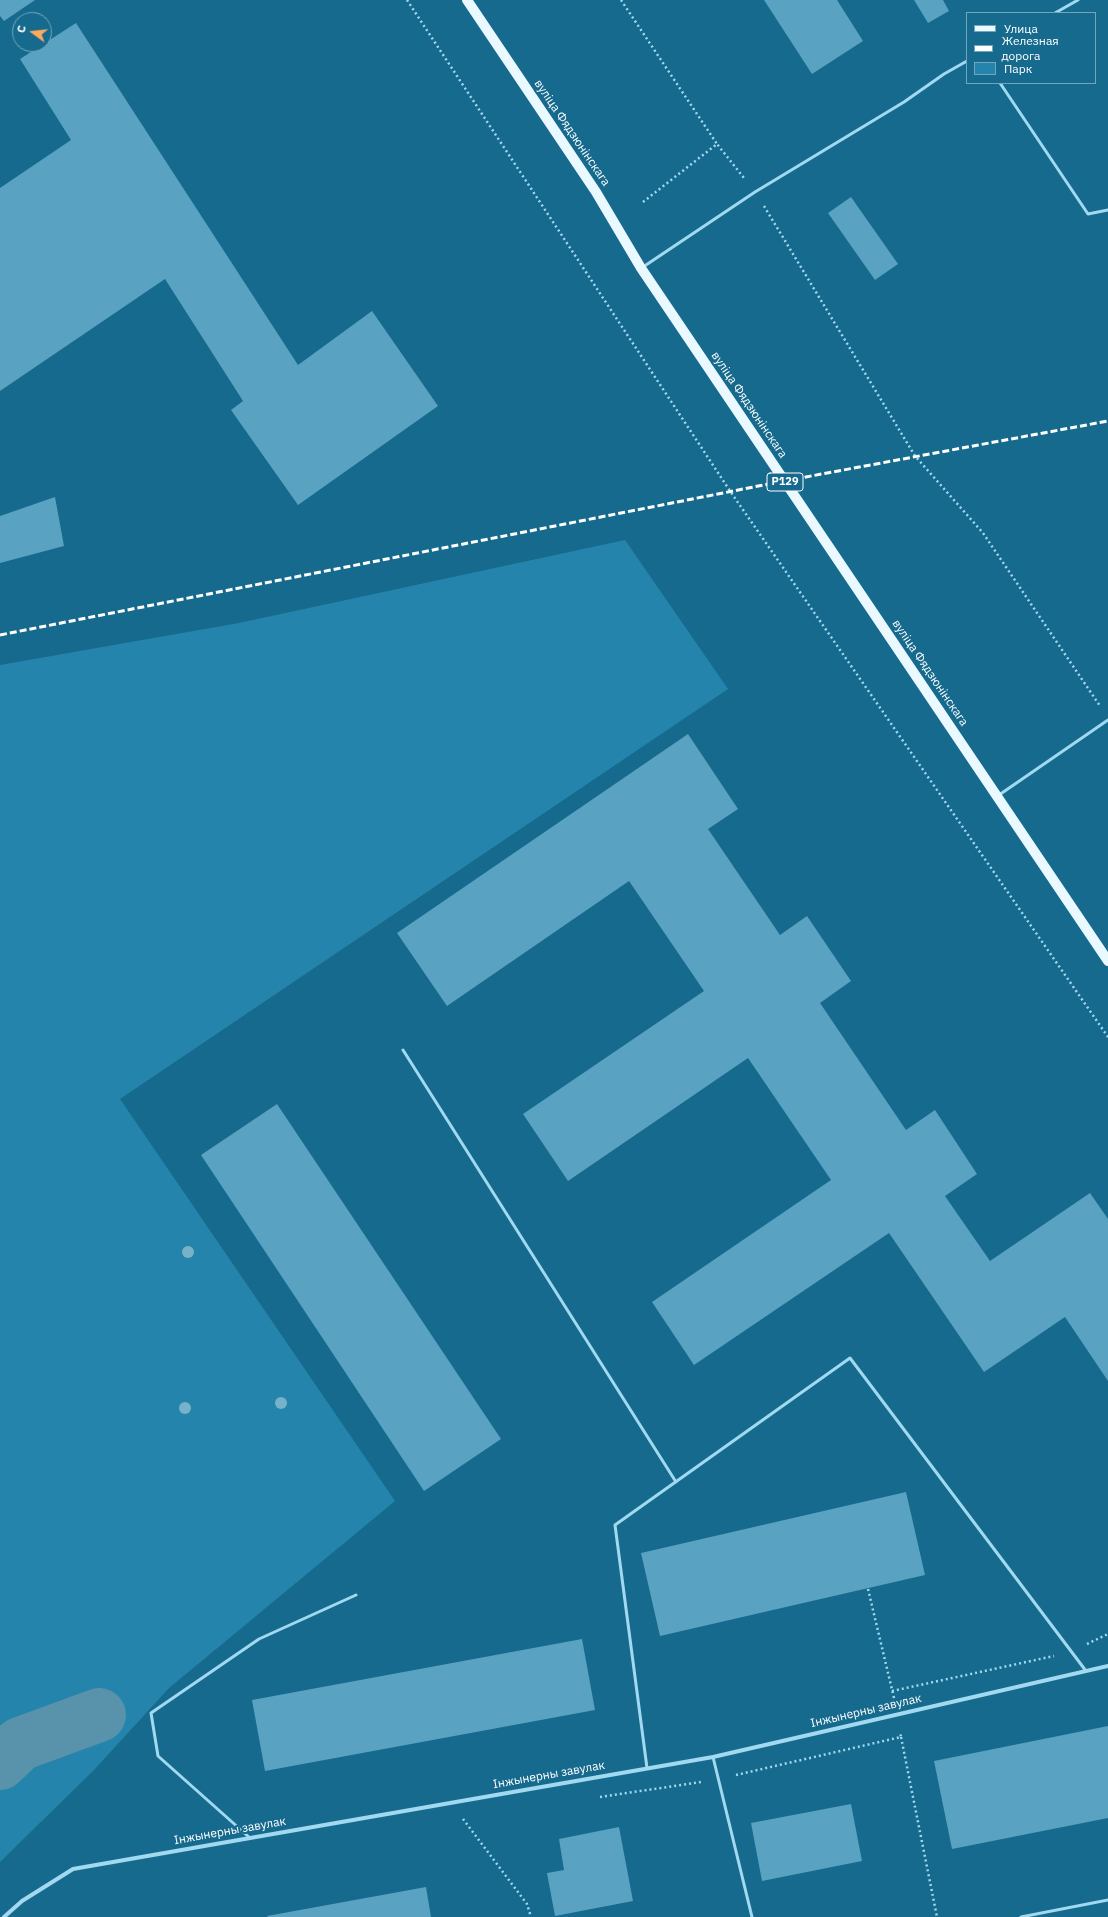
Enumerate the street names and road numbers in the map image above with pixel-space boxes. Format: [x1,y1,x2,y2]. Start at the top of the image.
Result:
street label: вуліца Фядзюнінскага [531,77,613,189]
street label: вуліца Фядзюнінскага [708,349,790,461]
road number: Р129 [767,473,803,491]
street label: вуліца Фядзюнінскага [889,617,971,729]
street label: Інжынерны завулак [809,1691,923,1731]
street label: Інжынерны завулак [492,1758,606,1792]
street label: Інжынерны завулак [173,1814,287,1848]

